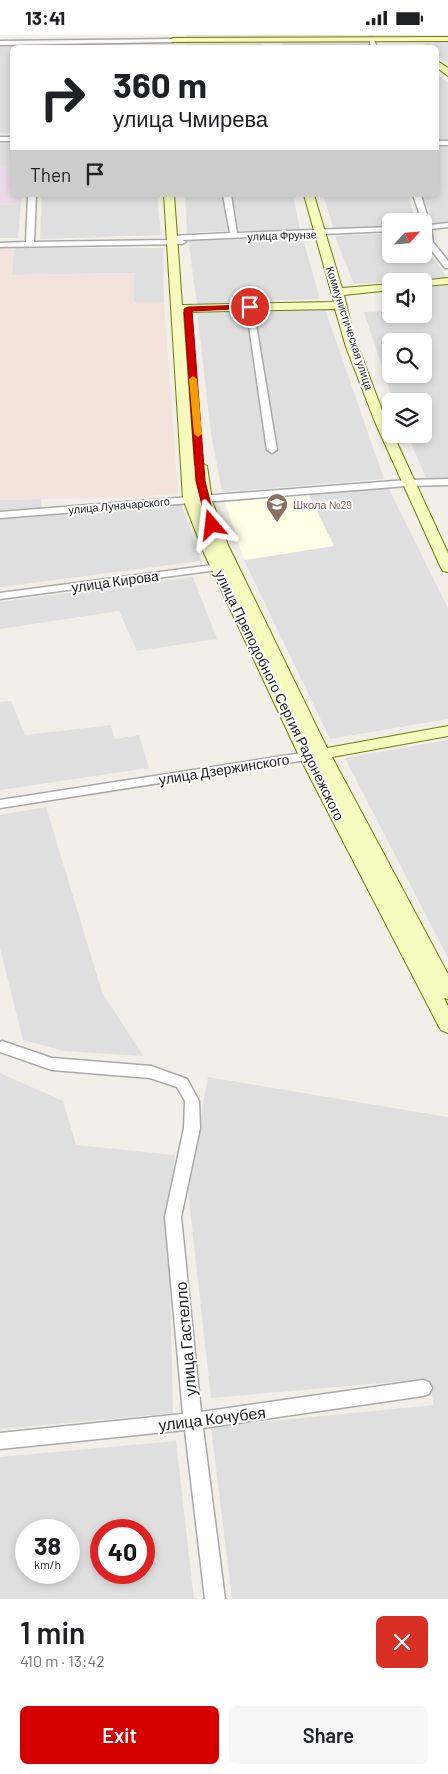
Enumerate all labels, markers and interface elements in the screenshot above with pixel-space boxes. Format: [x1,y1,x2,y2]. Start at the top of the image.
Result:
text: 13:41 [25,6,65,29]
text: 360 m [113,63,207,105]
icon: right [30,65,95,130]
text: улица Чмирева [113,105,268,131]
icon: arrive [81,160,109,188]
text: Then [30,163,71,186]
north arrow [382,213,432,263]
map controls [382,213,432,443]
street label: улица Фрунзе [247,227,317,243]
street label: Коммунистическая улица [324,265,376,392]
button: sound [382,273,432,323]
pin [229,286,271,328]
icon: arrive [236,293,264,321]
button: search [382,333,432,383]
button: layers [382,393,432,443]
school or university icon: Школа №29 [265,492,289,523]
street label: улица Луначарского [68,494,170,516]
position arrow [185,498,237,550]
place label: Школа №29 [293,498,352,511]
street label: улица Кирова [70,566,160,596]
street label: улица Преподобного Сергия Радонежского [212,567,348,823]
street label: улица Дзержинского [158,750,291,788]
street label: улица Гастелло [171,1281,199,1397]
street label: улица Кочубея [157,1402,267,1434]
speed limit sign: 40 [90,1519,155,1584]
text: 38 [34,1530,61,1560]
text: km/h [34,1557,61,1571]
text: 1 min [20,1614,85,1650]
button: close [376,1616,428,1668]
text: 410 m · 13:42 [20,1651,105,1670]
button: Exit [20,1706,219,1764]
button: Share [229,1706,428,1764]

